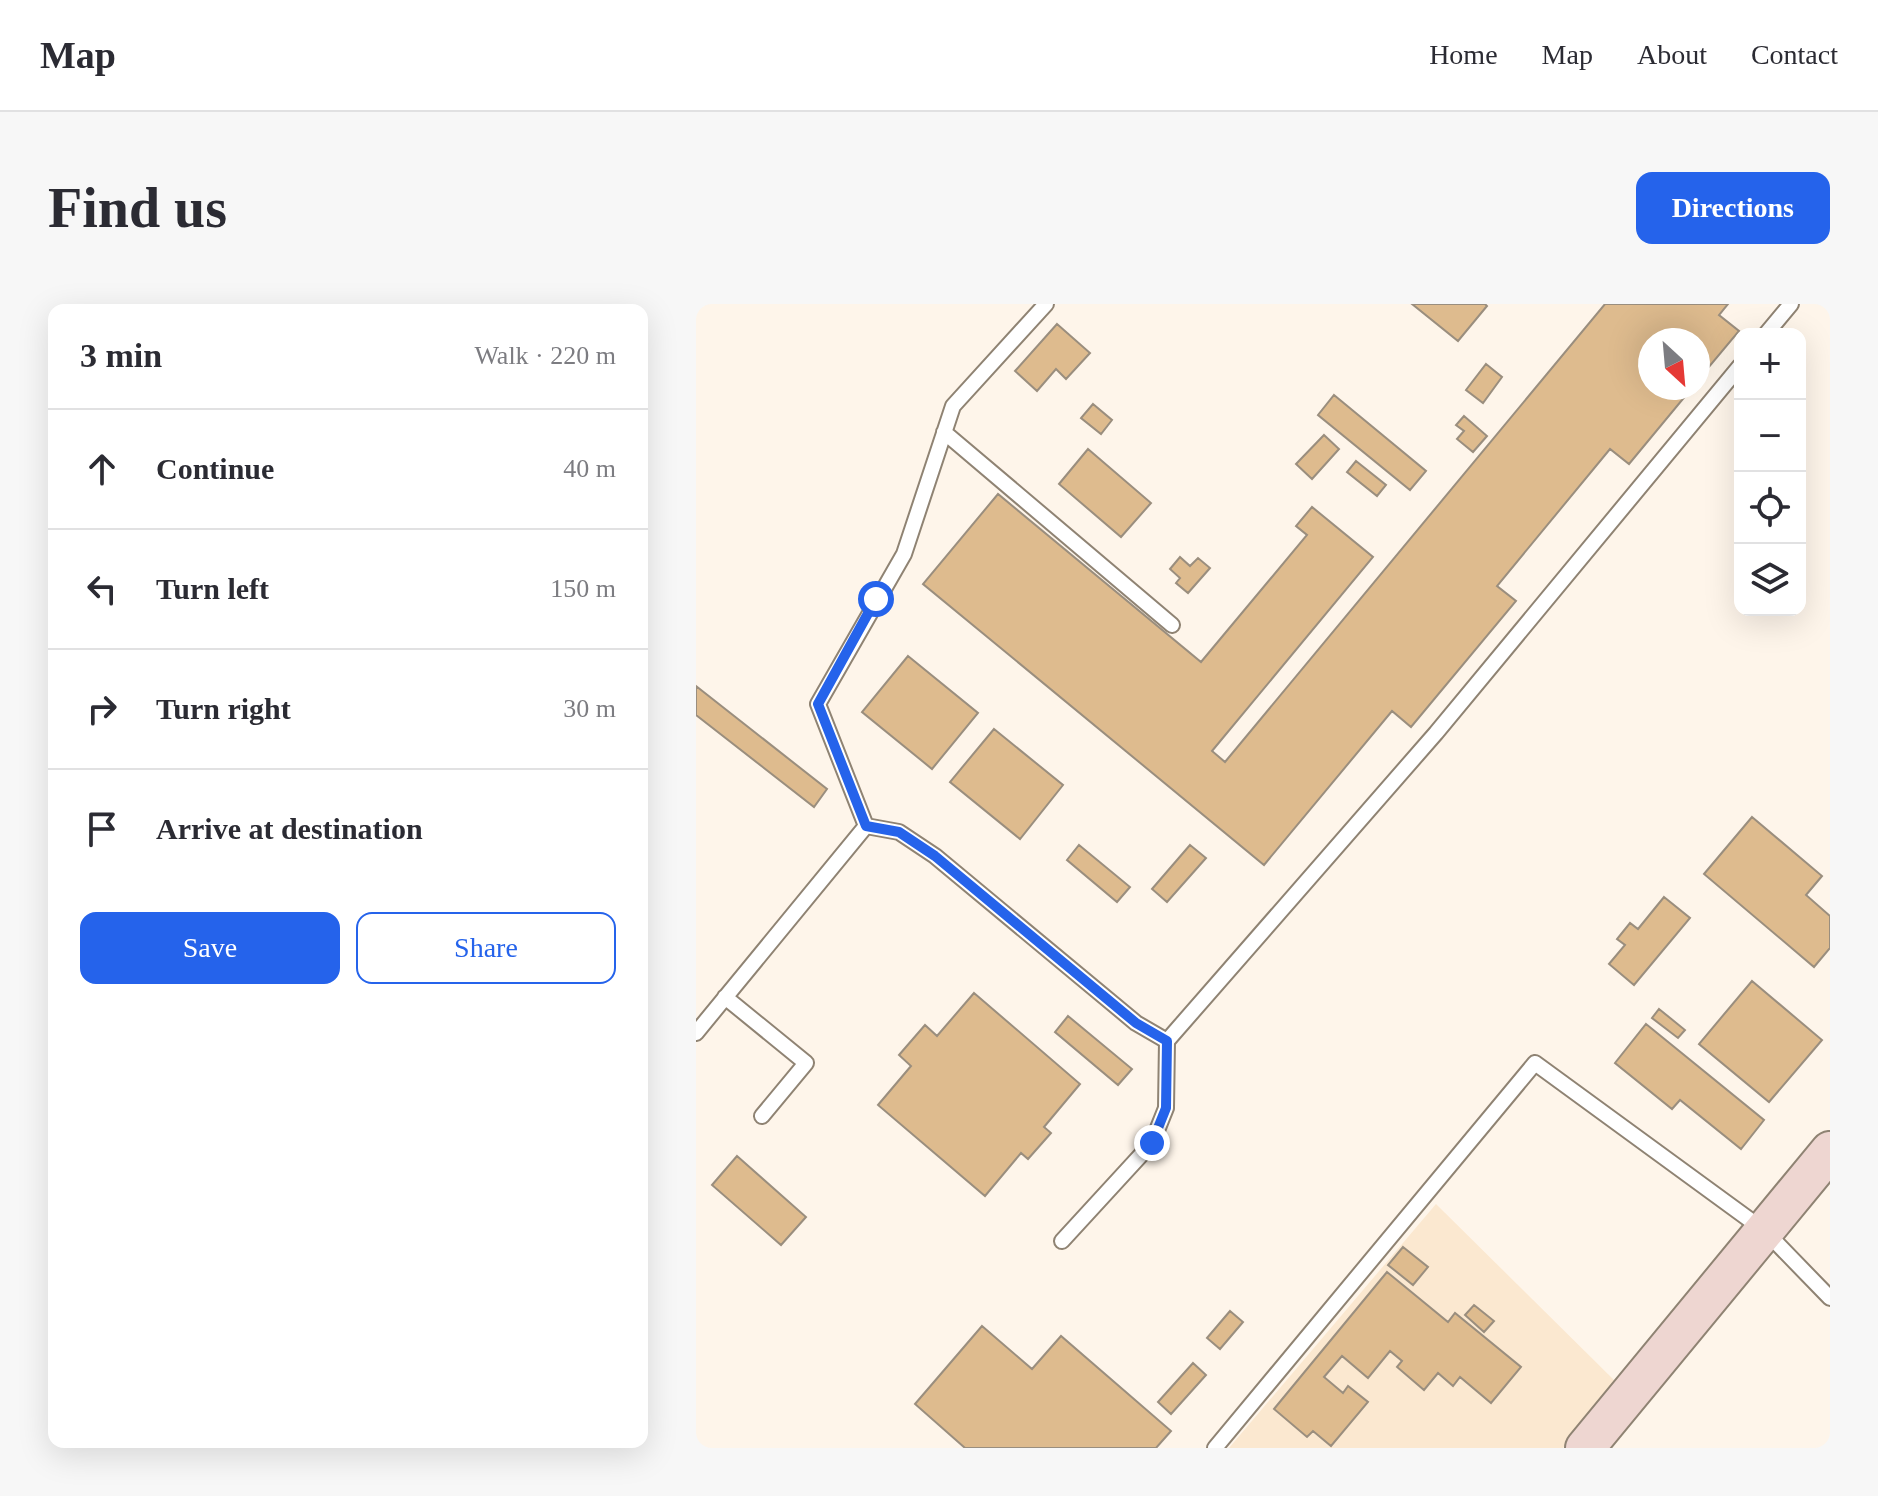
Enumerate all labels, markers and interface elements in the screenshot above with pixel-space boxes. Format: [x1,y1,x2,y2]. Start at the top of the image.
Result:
text: Map [40,34,116,76]
text: Home [1429,39,1498,70]
text: Map [1542,39,1593,70]
text: About [1637,39,1707,70]
text: Contact [1751,39,1838,70]
button: Directions [1636,172,1830,244]
text: Find us [48,177,227,239]
north arrow [1638,328,1710,400]
map controls [1734,328,1806,616]
button: + [1734,328,1806,400]
text: 3 min [80,337,162,374]
text: Walk · 220 m [474,341,616,370]
button: − [1734,400,1806,472]
icon: ahead [80,447,124,491]
text: Continue [156,452,274,485]
text: 40 m [563,454,616,483]
button: locate [1734,472,1806,544]
button: layers [1734,544,1806,616]
icon: left [80,567,124,611]
text: Turn left [156,572,269,605]
text: 150 m [550,574,616,603]
route start [858,581,894,617]
icon: right [80,687,124,731]
text: Turn right [156,692,291,725]
text: 30 m [563,694,616,723]
icon: arrive [80,807,124,851]
text: Arrive at destination [156,812,423,845]
button: Save [80,912,340,984]
button: Share [356,912,616,984]
route end [1134,1125,1170,1161]

